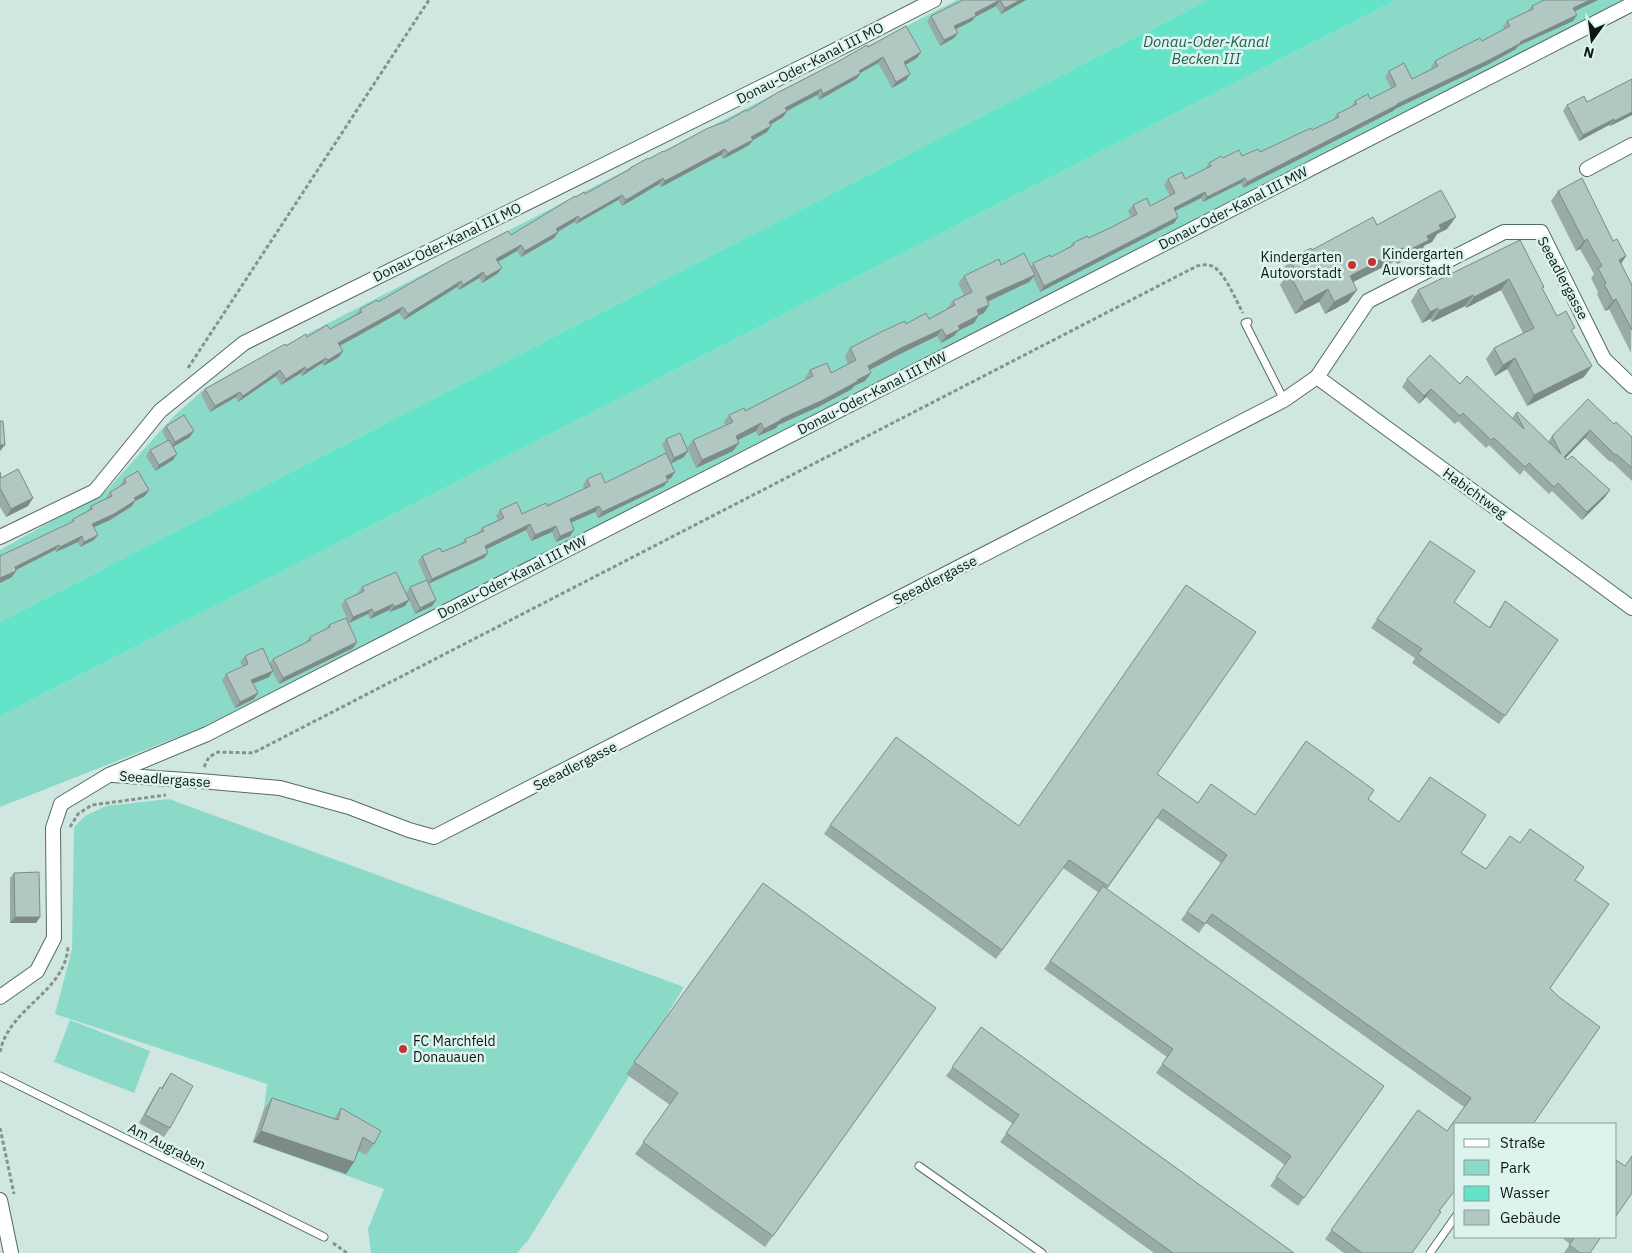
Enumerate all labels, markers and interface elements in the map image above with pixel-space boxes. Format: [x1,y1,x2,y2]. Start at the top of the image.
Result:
north arrow [1567,15,1617,65]
street label: Donau-Oder-Kanal III MO [733,18,887,108]
water label: Donau-Oder-Kanal Becken III [1143,32,1269,68]
text: N [1582,43,1596,63]
street label: Donau-Oder-Kanal III MW [1155,162,1311,254]
street label: Donau-Oder-Kanal III MO [370,198,524,286]
street label: Seeadlergasse [1534,233,1593,323]
place label: Kindergarten Auvorstadt [1382,245,1463,279]
place label: Kindergarten Autovorstadt [1261,248,1342,282]
marker: Kindergarten Auvorstadt [1366,256,1378,268]
marker: Kindergarten Autovorstadt [1346,259,1358,271]
street label: Donau-Oder-Kanal III MW [794,347,950,439]
street label: Habichtweg [1440,464,1511,523]
street label: Donau-Oder-Kanal III MW [434,531,590,623]
street label: Seeadlergasse [890,551,980,609]
street label: Seeadlergasse [530,737,620,795]
street label: Seeadlergasse [119,767,212,791]
place label: FC Marchfeld Donauauen [413,1032,496,1066]
marker: FC Marchfeld Donauauen [397,1043,409,1055]
street label: Am Augraben [125,1119,209,1173]
legend [1454,1123,1617,1238]
text: Straße [1500,1133,1545,1152]
text: Park [1500,1158,1530,1177]
text: Wasser [1500,1183,1550,1202]
text: Gebäude [1500,1208,1561,1227]

